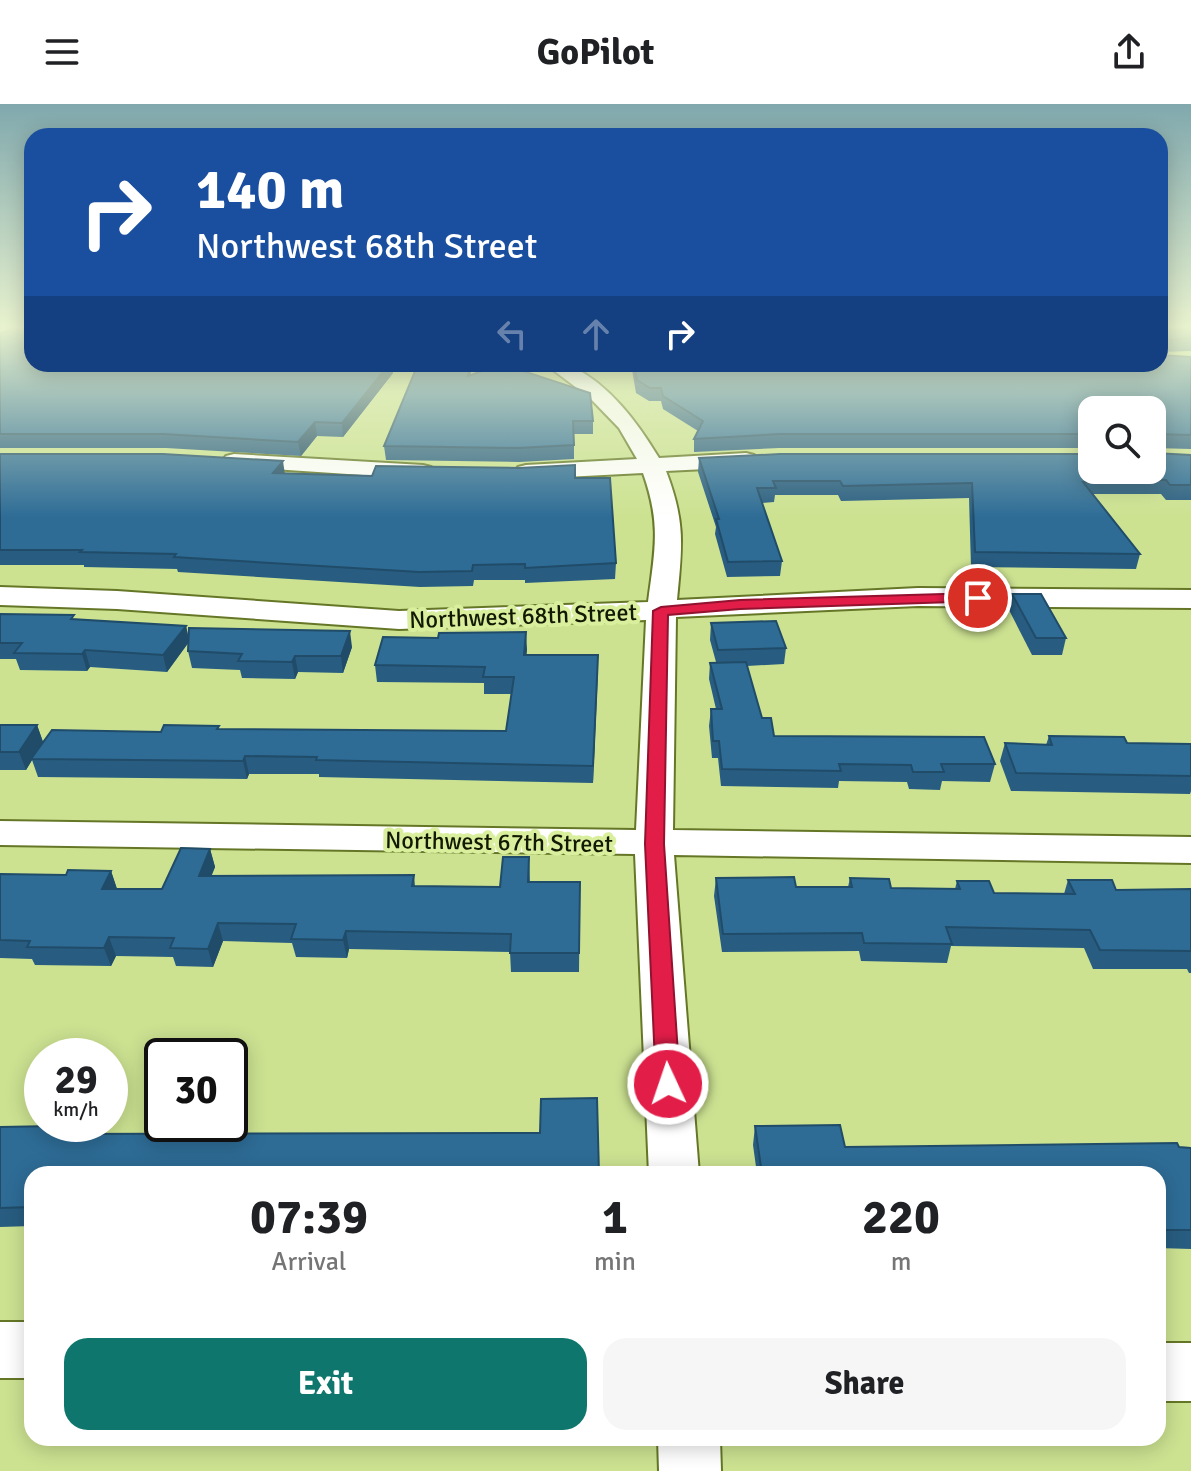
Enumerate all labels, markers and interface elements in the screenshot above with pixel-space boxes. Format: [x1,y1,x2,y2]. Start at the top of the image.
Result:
icon: menu [40,30,84,74]
text: GoPilot [537,30,654,75]
icon: share [1107,30,1151,74]
text: 140 m [196,155,344,224]
icon: right [64,160,168,264]
text: Northwest 68th Street [196,224,537,269]
icon: left [490,312,534,356]
icon: ahead [574,312,618,356]
icon: right [658,312,702,356]
map controls [1078,396,1166,484]
button: search [1078,396,1166,484]
pin [944,564,1012,632]
icon: arrive [956,576,1000,620]
street label: Northwest 68th Street [409,597,637,635]
street label: Northwest 67th Street [385,825,613,859]
speed limit sign: 30 [144,1038,248,1142]
position arrow [626,1042,710,1126]
text: 29 [54,1055,98,1105]
text: km/h [53,1097,99,1122]
text: 07:39 [250,1188,368,1247]
text: 1 [602,1188,628,1247]
text: 220 [862,1188,940,1247]
text: Arrival [272,1246,346,1278]
text: min [594,1246,636,1278]
text: m [891,1246,911,1278]
button: Exit [64,1338,587,1430]
button: Share [603,1338,1126,1430]

